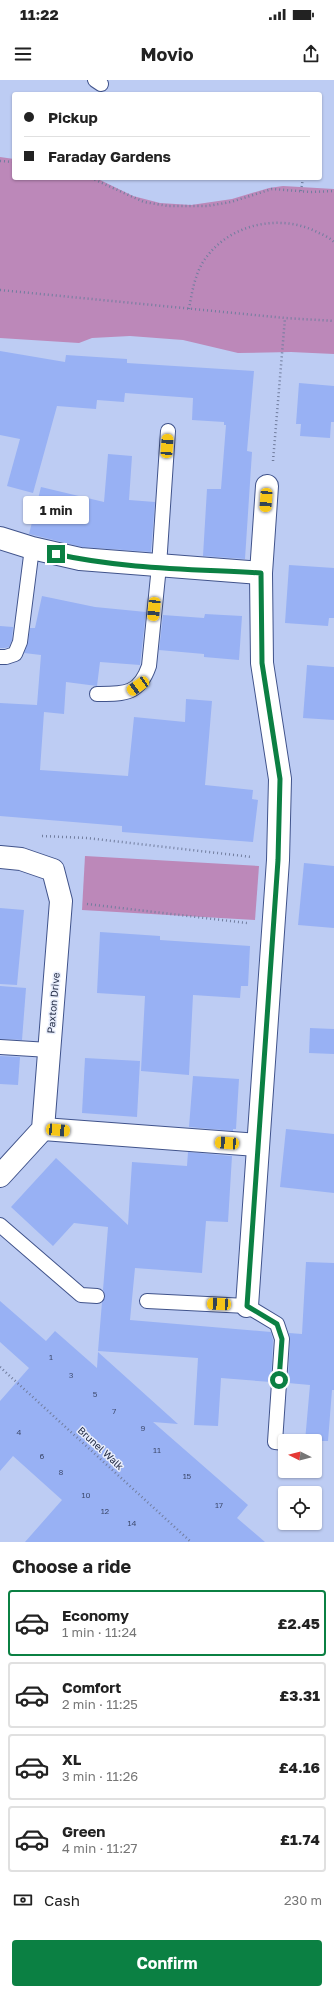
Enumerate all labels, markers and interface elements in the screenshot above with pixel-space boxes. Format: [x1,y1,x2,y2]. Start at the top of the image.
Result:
text: 11:22 [20,5,59,23]
icon: menu [12,43,34,65]
text: Movio [141,43,194,65]
icon: share [300,43,322,65]
text: Pickup [48,108,98,126]
text: Faraday Gardens [48,147,171,165]
car [160,434,174,458]
car [259,488,273,512]
callout: 1 min [23,496,89,524]
text: 1 min [40,502,72,518]
route end [47,545,65,563]
car [147,596,161,622]
car [125,674,151,698]
street label: Paxton Drive [44,972,62,1034]
car [46,1123,70,1137]
car [215,1136,239,1150]
car [207,1297,231,1311]
house number: 1 [49,1352,53,1362]
house number: 3 [69,1370,74,1380]
route start [270,1371,288,1389]
house number: 5 [93,1389,98,1399]
house number: 7 [112,1406,116,1416]
house number: 9 [141,1423,146,1433]
street label: Brunel Walk [76,1424,127,1472]
house number: 4 [17,1427,22,1437]
north arrow [278,1434,322,1478]
map controls [278,1434,322,1530]
house number: 11 [153,1445,161,1455]
house number: 6 [40,1451,45,1461]
house number: 8 [59,1467,64,1477]
house number: 15 [183,1471,192,1481]
button: locate [278,1486,322,1530]
house number: 10 [82,1490,90,1500]
house number: 17 [215,1500,223,1510]
house number: 12 [101,1506,110,1516]
house number: 14 [128,1518,136,1528]
text: Choose a ride [12,1555,131,1577]
icon: car [14,1605,50,1641]
text: Economy [62,1606,129,1624]
text: £2.45 [278,1614,320,1632]
text: 1 min · 11:24 [62,1624,137,1640]
icon: car [14,1677,50,1713]
text: Comfort [62,1678,121,1696]
text: £3.31 [279,1686,320,1704]
text: 2 min · 11:25 [62,1696,138,1712]
icon: car [14,1749,50,1785]
text: XL [62,1750,81,1768]
text: £4.16 [279,1758,320,1776]
text: 3 min · 11:26 [62,1768,138,1784]
icon: car [14,1821,50,1857]
text: Green [62,1822,105,1840]
text: £1.74 [280,1830,320,1848]
text: 4 min · 11:27 [62,1840,138,1856]
icon: cash [12,1889,34,1911]
text: Cash [44,1891,80,1909]
text: 230 m [284,1892,322,1908]
button: Confirm [12,1940,322,1986]

